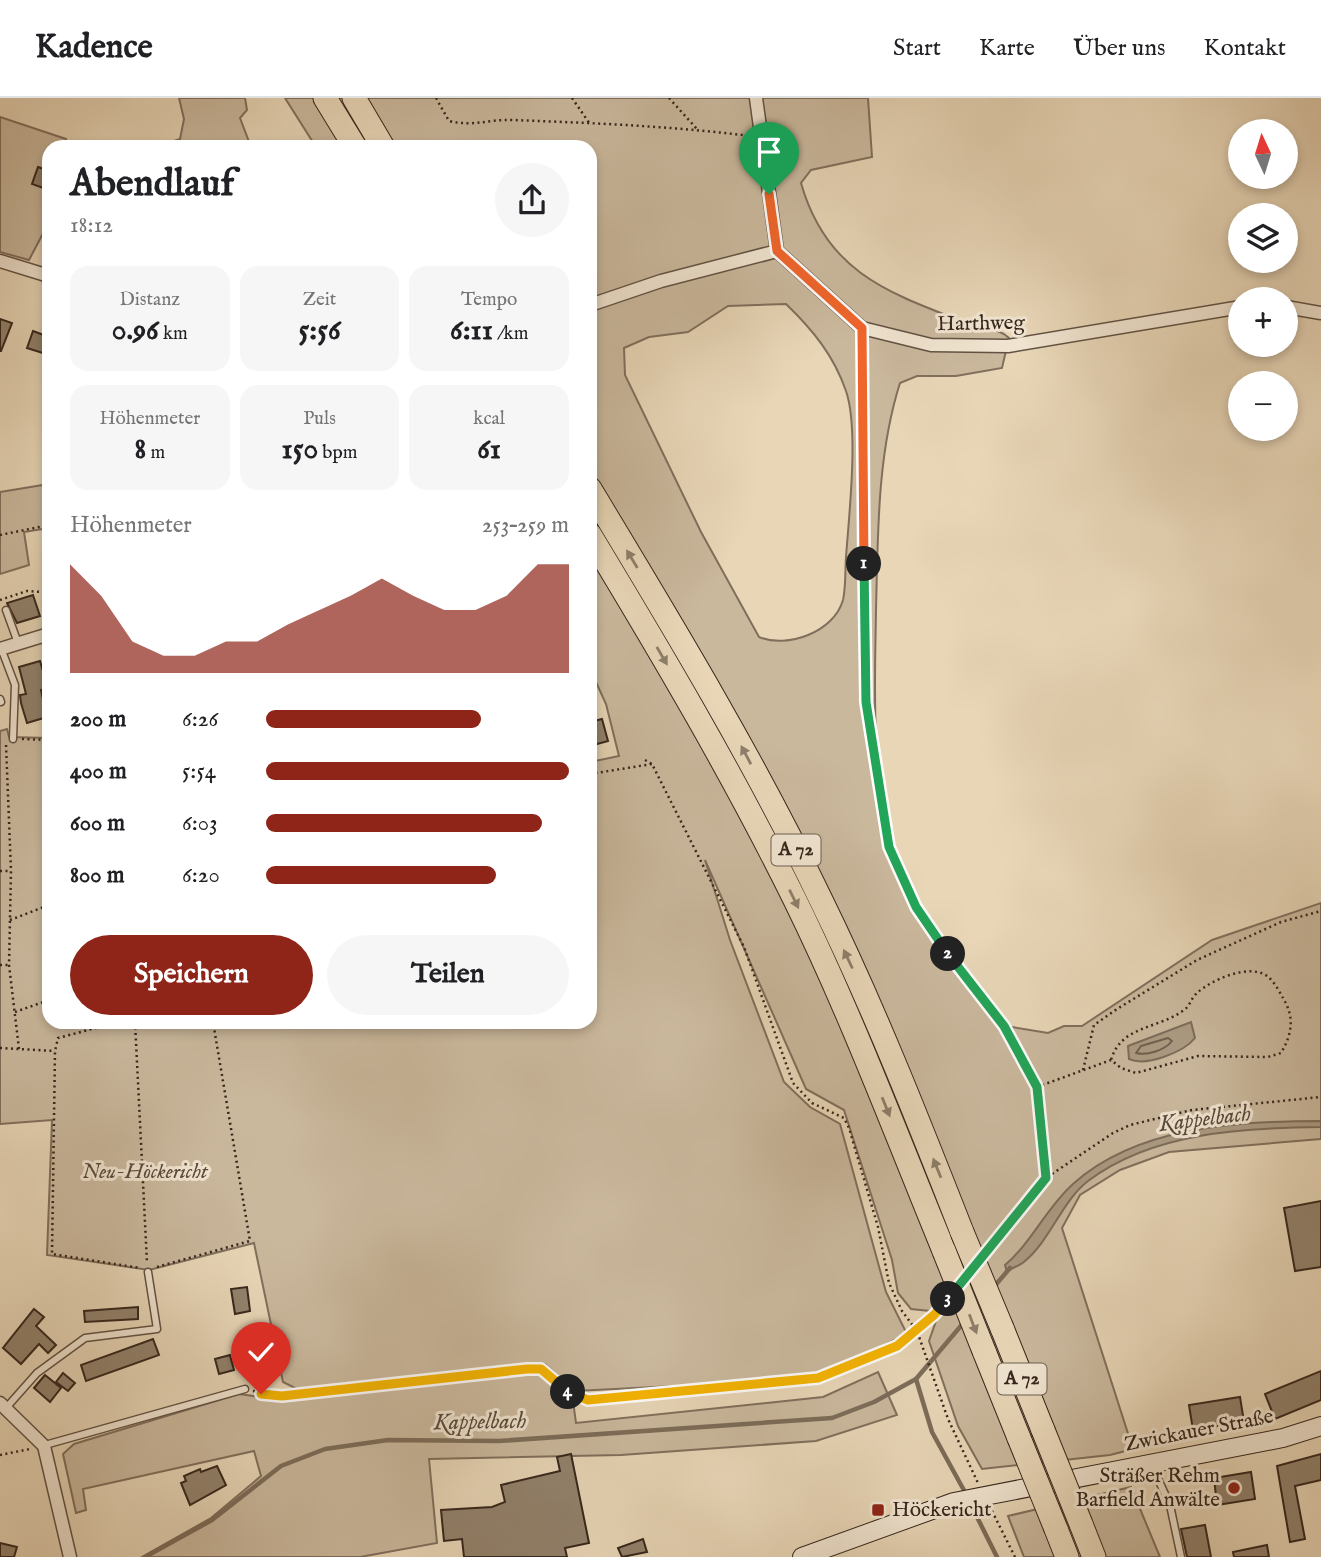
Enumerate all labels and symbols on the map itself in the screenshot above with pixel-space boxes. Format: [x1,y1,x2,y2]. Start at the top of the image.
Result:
north arrow [1228,119,1298,189]
pin [739,122,799,194]
street label: Harthweg [937,310,1026,338]
pin: 1 [846,546,882,582]
one-way arrow [626,549,638,568]
one-way arrow [656,647,669,666]
one-way arrow [741,745,753,765]
road number: A 72 [772,834,820,866]
one-way arrow [789,889,800,909]
pin: 2 [930,936,965,972]
one-way arrow [842,949,854,969]
one-way arrow [880,1097,891,1118]
water label: Kappelbach [1156,1099,1253,1139]
one-way arrow [931,1158,942,1179]
park label: Neu-Höckericht [82,1159,209,1186]
pin: 3 [930,1282,965,1316]
one-way arrow [968,1314,979,1335]
pin [231,1322,291,1394]
road number: A 72 [998,1364,1046,1394]
pin: 4 [550,1374,586,1410]
street label: Zwickauer Straße [1122,1403,1276,1459]
water label: Kappelbach [432,1407,527,1437]
place label: Sträßer Rehm Barfield Anwälte [1075,1463,1220,1514]
marker: Sträßer Rehm Barfield Anwälte [1226,1480,1242,1496]
place label: Höckericht [892,1497,991,1524]
marker: Höckericht [870,1502,886,1518]

